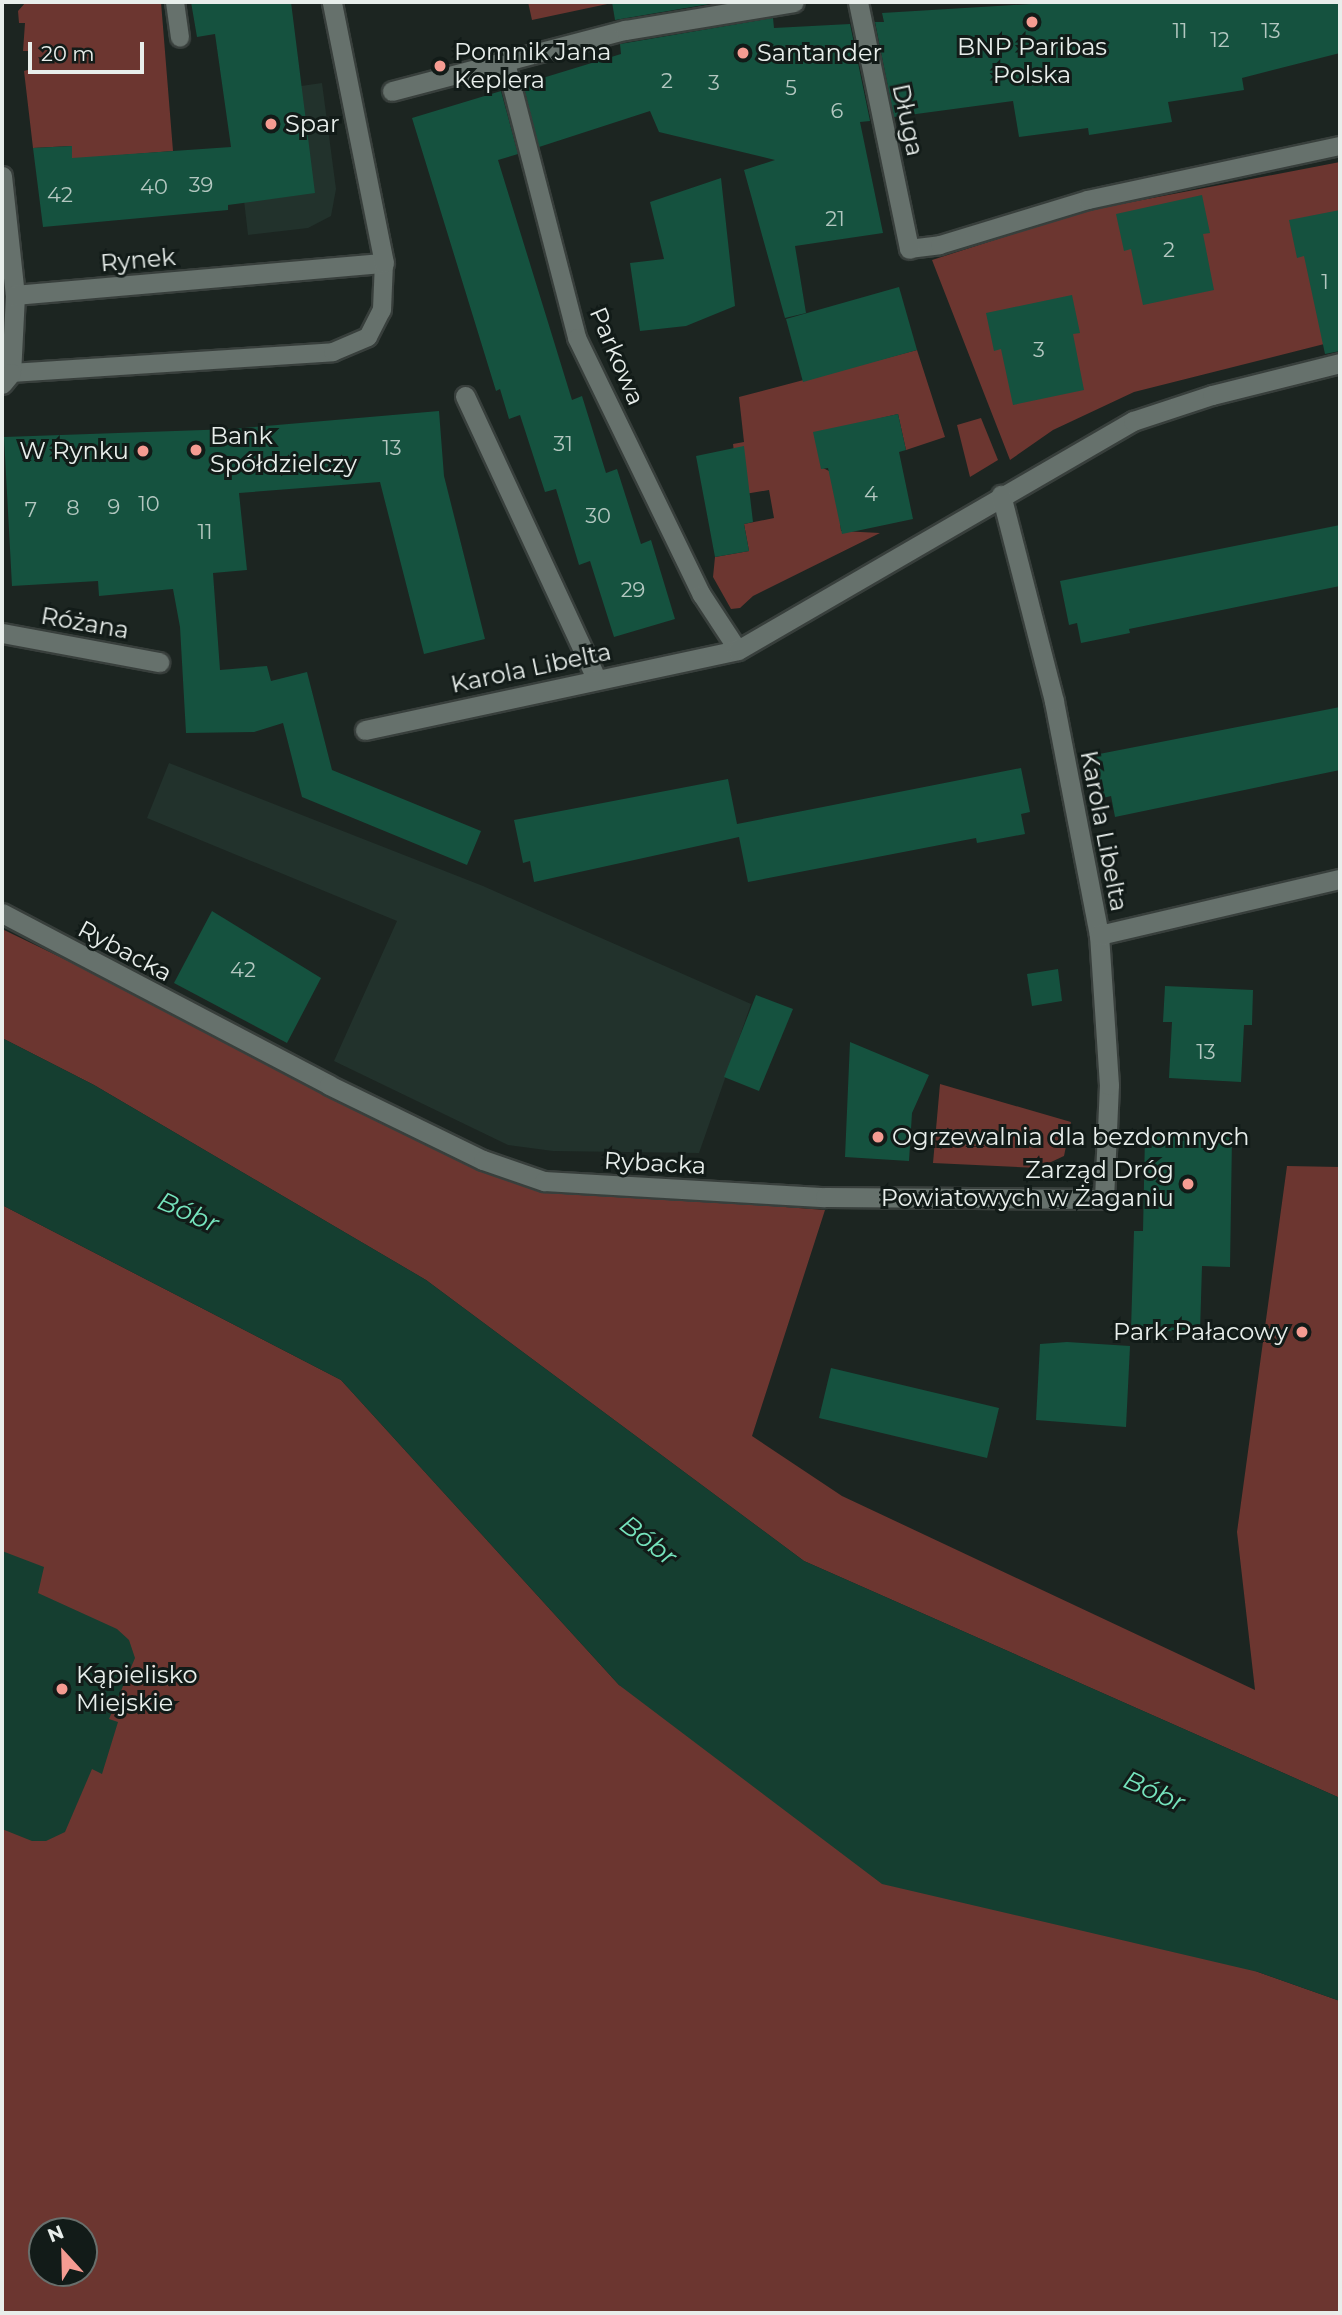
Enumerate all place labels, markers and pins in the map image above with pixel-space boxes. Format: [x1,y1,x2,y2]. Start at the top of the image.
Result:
marker: BNP Paribas Polska [1024,14,1040,30]
place label: BNP Paribas Polska [957,33,1107,89]
place label: Pomnik Jana Keplera [454,38,611,94]
place label: Santander [757,39,882,67]
marker: Santander [735,45,751,61]
marker: Pomnik Jana Keplera [432,58,448,74]
place label: Spar [285,110,340,138]
marker: Spar [263,116,279,132]
place label: Bank Spółdzielczy [210,422,357,478]
place label: W Rynku [19,437,129,465]
marker: Bank Spółdzielczy [188,442,204,458]
marker: W Rynku [135,443,151,459]
place label: Ogrzewalnia dla bezdomnych [892,1123,1249,1151]
marker: Ogrzewalnia dla bezdomnych [870,1129,886,1145]
place label: Zarząd Dróg Powiatowych w Żaganiu [881,1156,1174,1212]
marker: Zarząd Dróg Powiatowych w Żaganiu [1180,1176,1196,1192]
place label: Park Pałacowy [1113,1318,1288,1346]
marker: Park Pałacowy [1294,1324,1310,1340]
place label: Kąpielisko Miejskie [76,1661,198,1717]
marker: Kąpielisko Miejskie [54,1681,70,1697]

